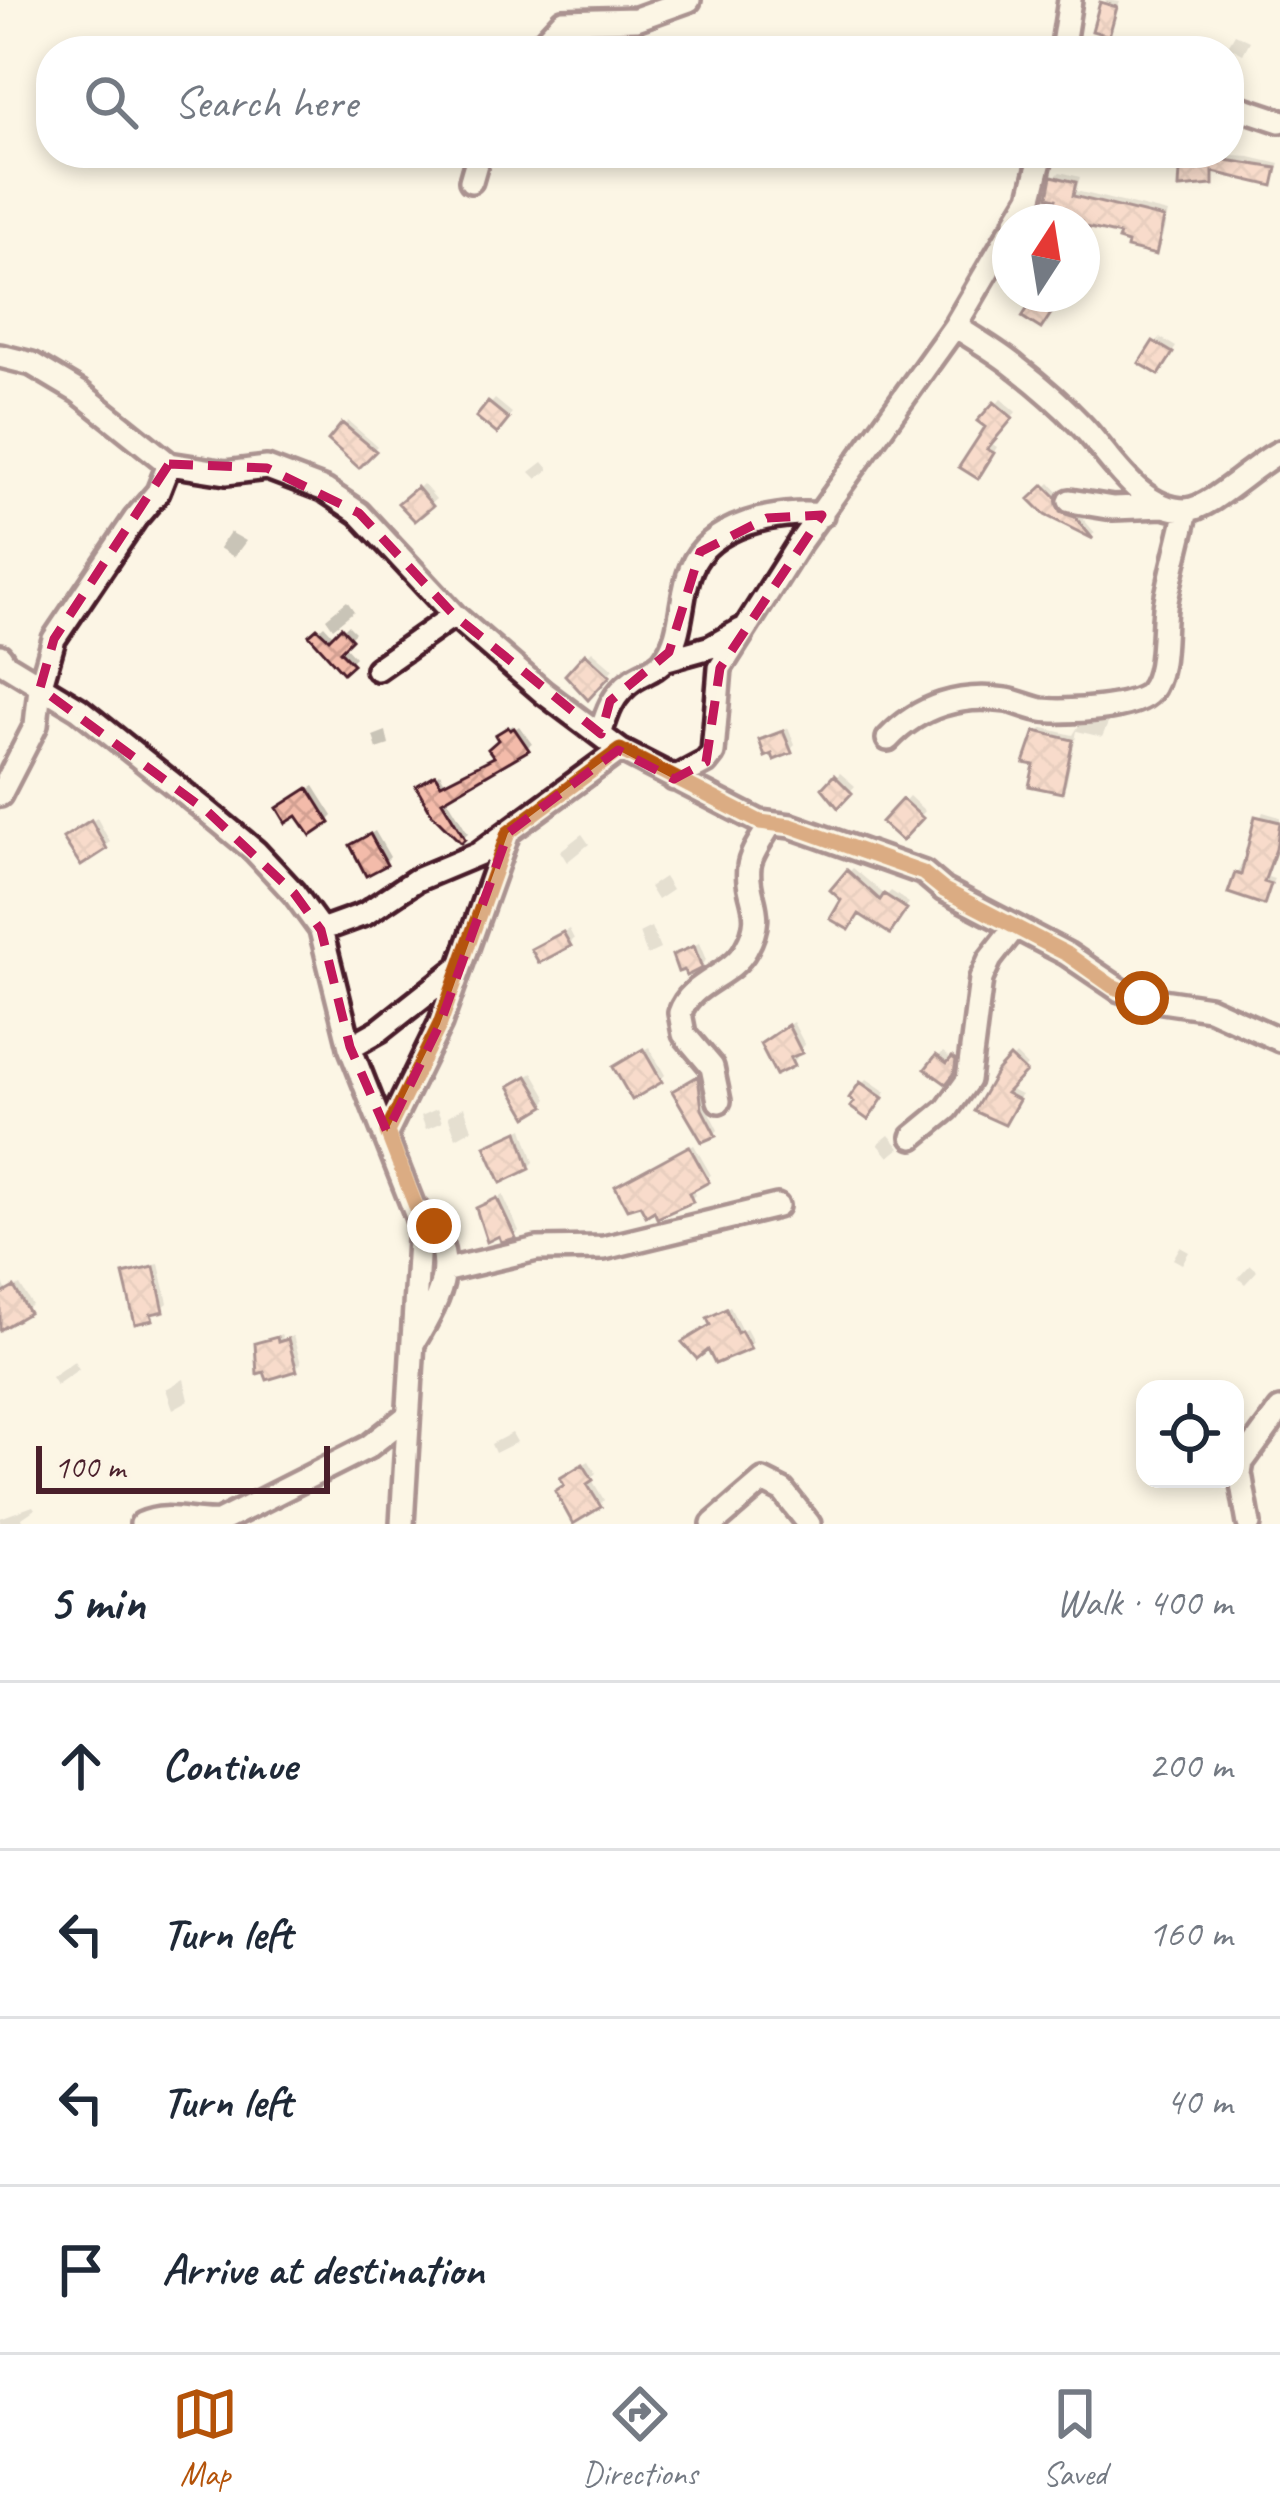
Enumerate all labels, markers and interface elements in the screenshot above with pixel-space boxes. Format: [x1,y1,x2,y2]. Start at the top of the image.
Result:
search box [36,36,1244,168]
icon: search [78,69,144,135]
text: Search here [174,74,357,131]
north arrow [992,204,1100,312]
route start [1115,971,1169,1025]
route end [407,1199,461,1253]
map controls [1136,1380,1244,1488]
button: locate [1136,1380,1244,1488]
scale bar [36,1440,330,1493]
text: 100 m [54,1446,125,1488]
text: 5 min [48,1570,145,1634]
text: Walk · 400 m [1056,1578,1232,1627]
icon: ahead [48,1733,114,1799]
text: Continue [162,1737,296,1794]
text: 200 m [1148,1741,1232,1790]
icon: left [48,1901,114,1967]
text: Turn left [162,1905,292,1962]
text: 160 m [1148,1909,1232,1958]
icon: left [48,2069,114,2135]
text: Turn left [162,2073,292,2130]
text: 40 m [1166,2077,1232,2126]
icon: arrive [48,2237,114,2303]
text: Arrive at destination [162,2241,484,2298]
tab: Map [172,2381,238,2495]
tab: Directions [583,2381,697,2495]
tab: Saved [1042,2381,1108,2495]

